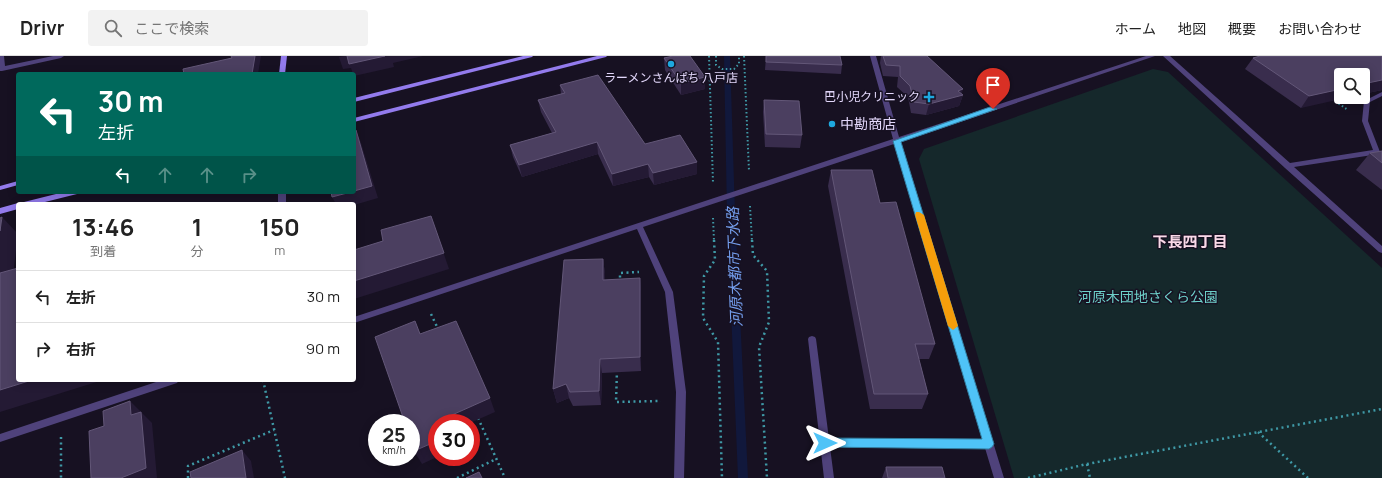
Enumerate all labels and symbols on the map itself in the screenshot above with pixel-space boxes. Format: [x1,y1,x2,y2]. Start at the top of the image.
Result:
marker: ラーメンさんぱち 八戸店 [666,59,676,69]
pin [976,68,1010,109]
place label: ラーメンさんぱち 八戸店 [604,69,738,86]
place label: 巴小児クリニック [824,88,920,105]
marker: 巴小児クリニック [923,91,935,103]
place label: 中勘商店 [840,114,896,133]
marker: 中勘商店 [827,119,837,129]
water label: 河原木都市下水路 [722,205,747,327]
district label: 下長四丁目 [1152,231,1228,252]
park label: 河原木団地さくら公園 [1078,287,1218,306]
speed limit sign: 30 [428,414,480,466]
position arrow [804,422,846,464]

